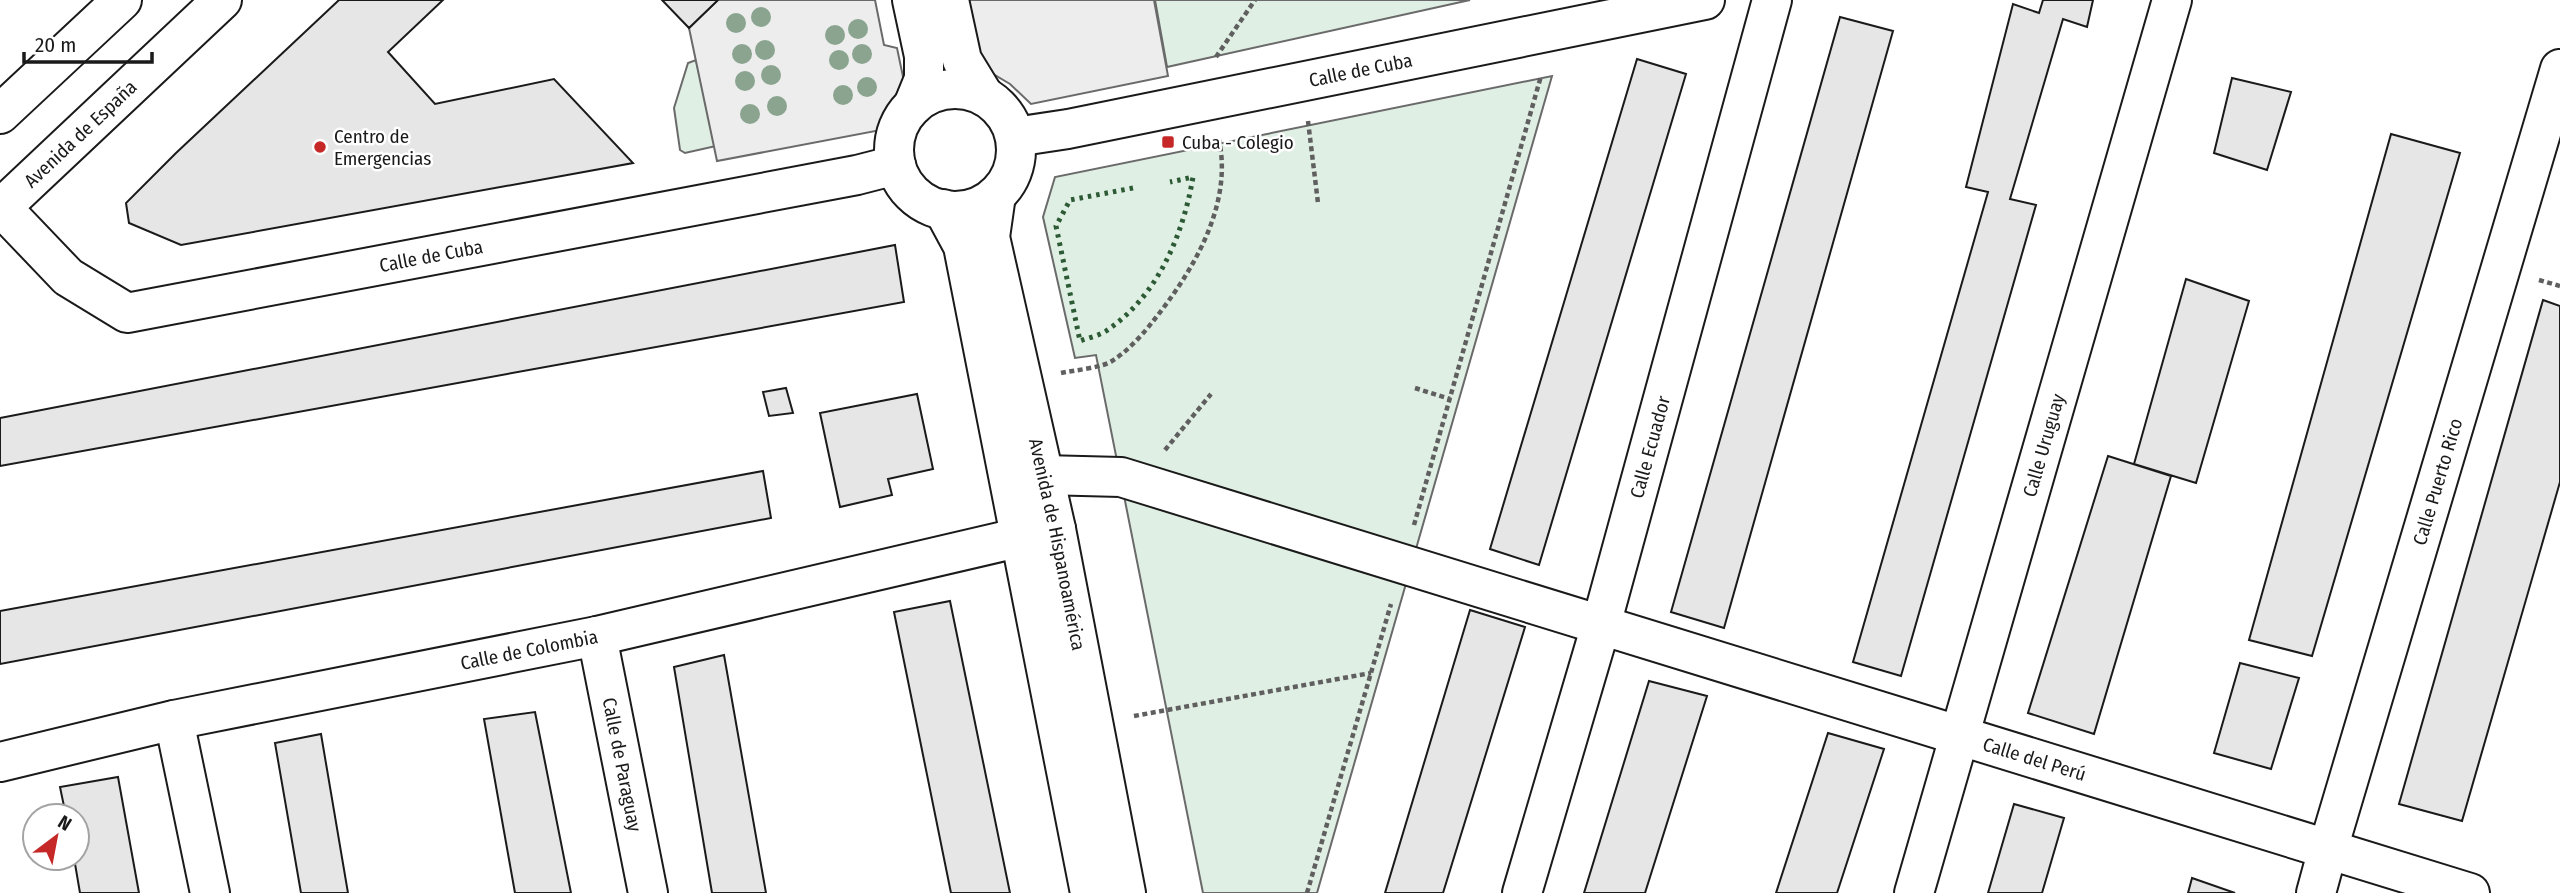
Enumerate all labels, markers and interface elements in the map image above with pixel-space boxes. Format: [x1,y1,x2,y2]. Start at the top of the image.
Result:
scale bar [24,21,152,65]
text: 20 m [35,32,76,58]
street label: Calle de Cuba [1307,49,1414,92]
street label: Avenida de España [19,76,142,192]
place label: Centro de Emergencias [334,125,431,170]
place label: Cuba - Colegio [1182,131,1294,154]
marker: Cuba - Colegio [1160,134,1176,150]
marker: Centro de Emergencias [312,139,328,155]
street label: Calle de Cuba [377,235,485,277]
street label: Calle Uruguay [2018,391,2070,500]
street label: Calle Ecuador [1625,393,1675,501]
street label: Calle Puerto Rico [2408,416,2468,548]
street label: Avenida de Hispanoamérica [1024,436,1090,652]
street label: Calle de Colombia [459,625,600,675]
street label: Calle de Paraguay [597,696,647,834]
street label: Calle del Perú [1980,732,2089,786]
north arrow [21,802,91,872]
text: N [54,810,76,836]

